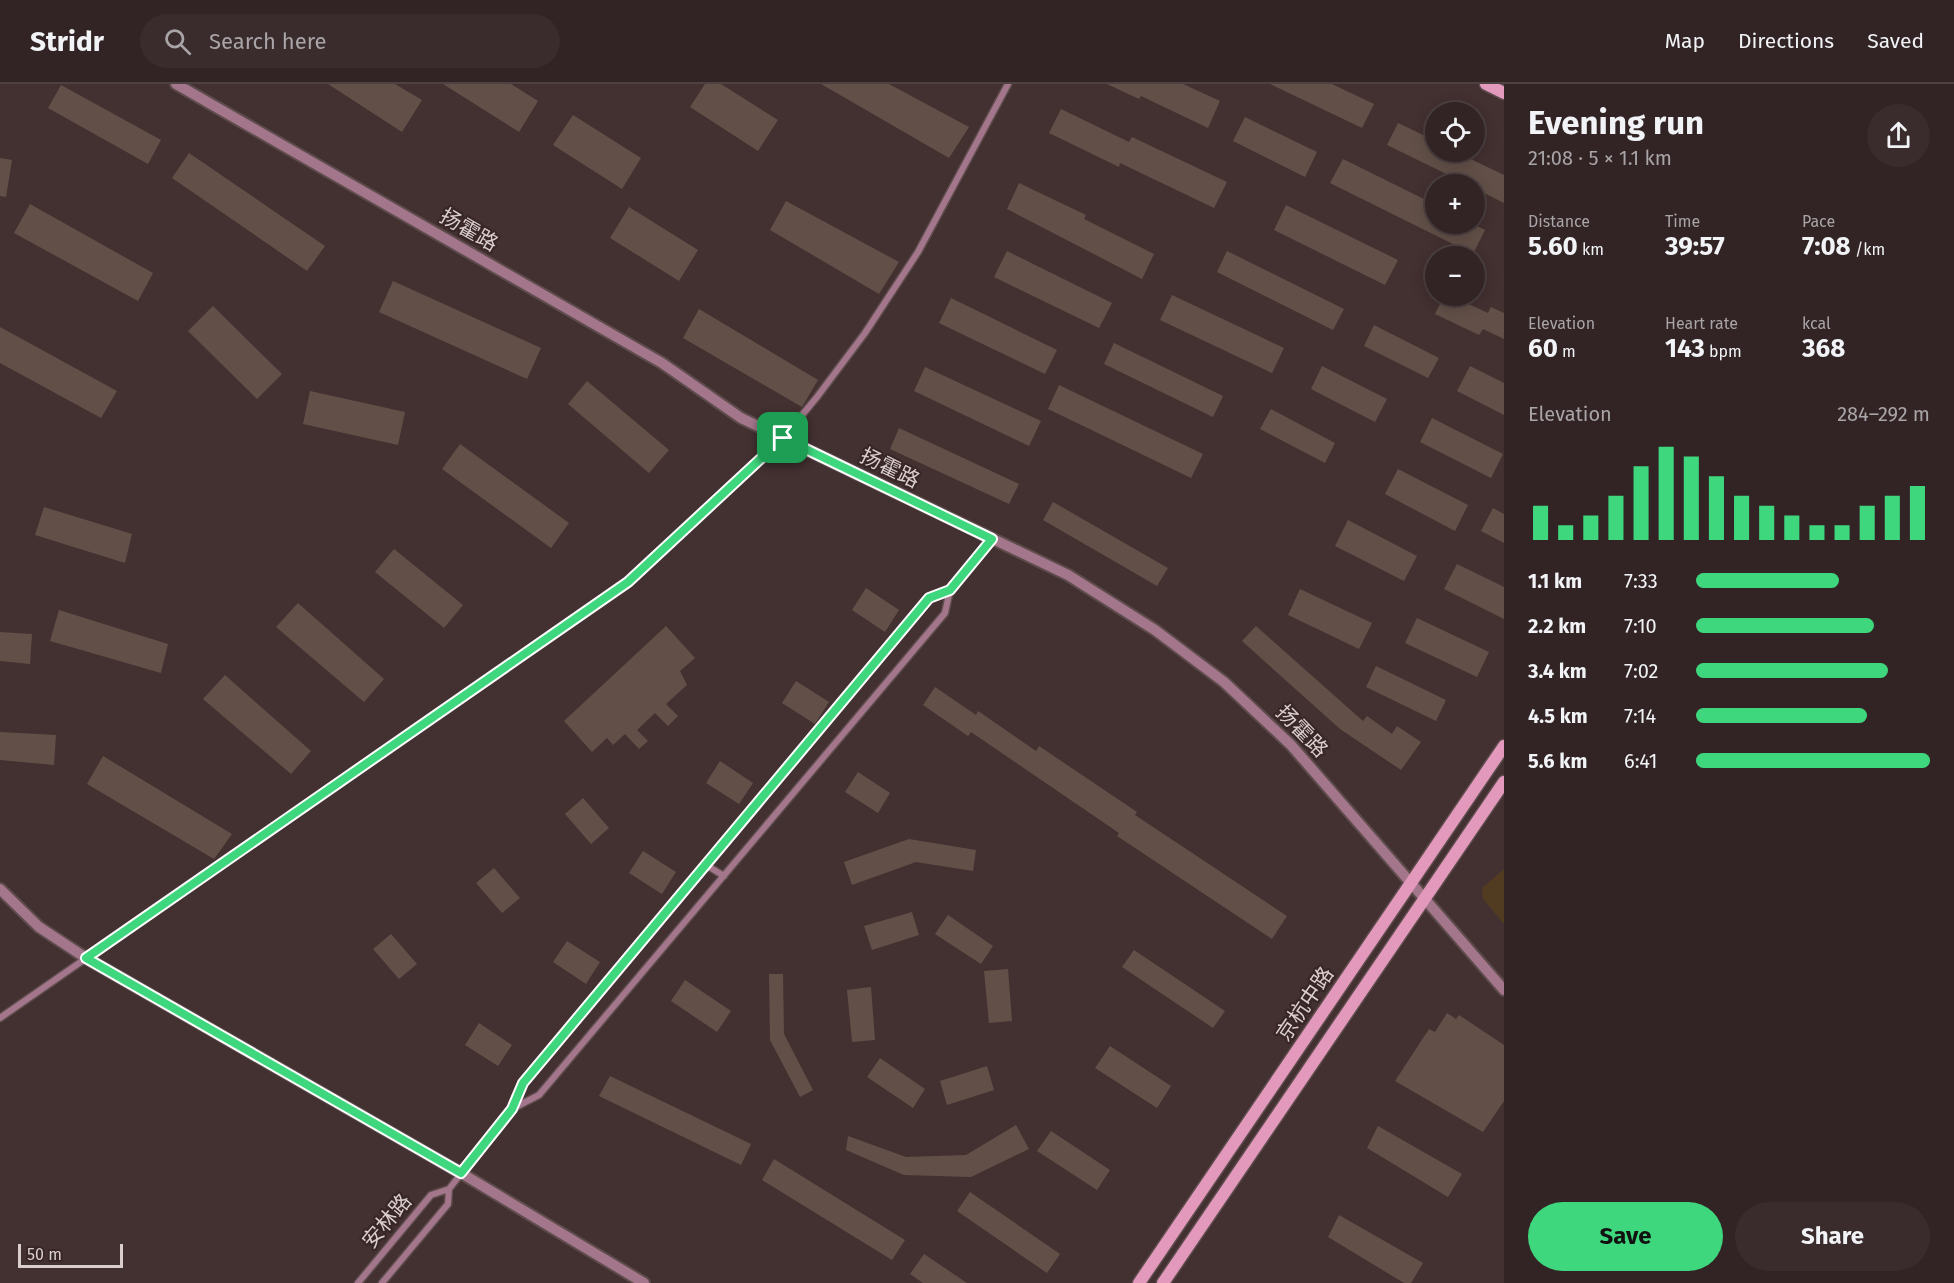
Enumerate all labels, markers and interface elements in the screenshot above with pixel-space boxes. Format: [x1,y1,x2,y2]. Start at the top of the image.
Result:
search box [140,14,560,68]
text: Stridr [30,25,104,58]
icon: search [161,25,194,58]
text: Search here [209,28,327,55]
text: Map [1665,28,1705,54]
text: Directions [1738,28,1834,54]
text: Saved [1867,28,1924,54]
map controls [1425,102,1485,306]
button: locate [1425,102,1485,162]
text: Evening run [1528,103,1704,143]
button: share [1867,104,1930,167]
text: 21:08 · 5 × 1.1 km [1528,146,1672,170]
button: + [1425,174,1485,234]
street label: 扬霍路 [435,203,503,257]
text: Distance [1528,212,1590,231]
text: Time [1665,212,1700,231]
text: Pace [1802,212,1835,231]
text: 5.60 [1528,231,1578,262]
text: 39:57 [1665,231,1725,262]
text: 7:08 [1802,231,1851,262]
text: km [1578,240,1604,259]
text: /km [1851,240,1885,259]
button: − [1425,246,1485,306]
text: Elevation [1528,314,1595,333]
text: Heart rate [1665,314,1738,333]
text: kcal [1802,314,1831,333]
text: 60 [1528,333,1558,364]
text: 143 [1665,333,1705,364]
text: 368 [1802,333,1845,364]
text: m [1558,342,1576,361]
text: bpm [1705,342,1742,361]
text: Elevation [1528,402,1612,426]
text: 284–292 m [1837,402,1930,426]
pin [757,412,808,463]
icon: arrive [766,421,799,454]
street label: 扬霍路 [856,443,924,493]
text: 1.1 km [1528,569,1582,593]
text: 7:33 [1624,569,1658,593]
text: 2.2 km [1528,614,1586,638]
text: 7:10 [1624,614,1657,638]
text: 3.4 km [1528,659,1587,683]
text: 7:02 [1624,659,1659,683]
street label: 扬霍路 [1271,699,1333,763]
text: 4.5 km [1528,704,1588,728]
text: 7:14 [1624,704,1656,728]
text: 5.6 km [1528,749,1587,773]
text: 6:41 [1624,749,1658,773]
street label: 京杭中路 [1271,962,1339,1046]
street label: 安林路 [357,1189,417,1253]
button: Save [1528,1202,1723,1271]
button: Share [1735,1202,1930,1271]
scale bar [18,1241,123,1268]
text: 50 m [27,1245,62,1264]

